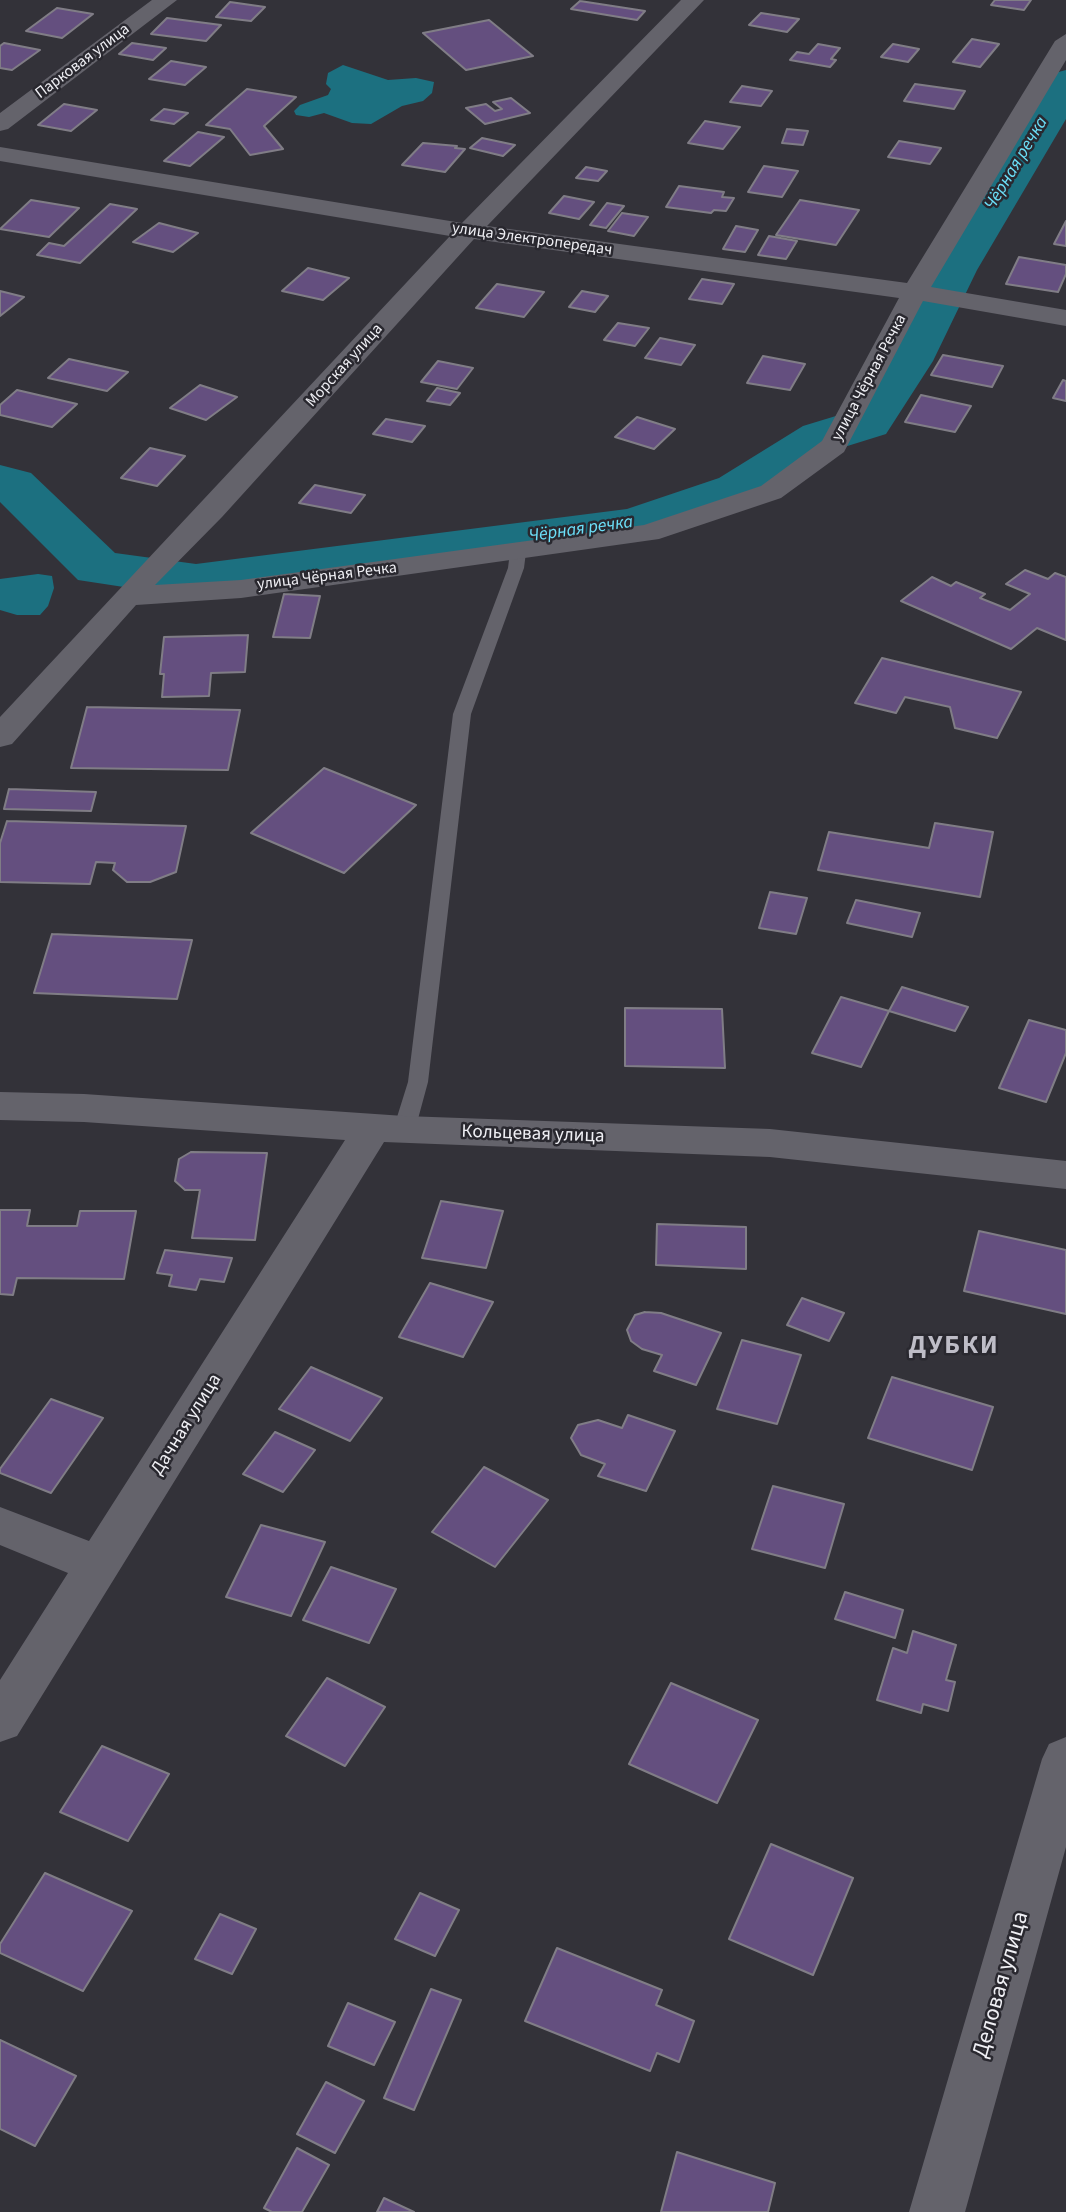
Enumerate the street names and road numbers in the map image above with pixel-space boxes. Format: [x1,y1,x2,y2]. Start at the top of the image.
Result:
street label: Парковая улица [32,20,134,104]
street label: улица Электропередач [451,219,613,261]
street label: улица Чёрная Речка [829,311,911,445]
street label: Морская улица [303,320,387,412]
street label: улица Чёрная Речка [256,559,398,595]
street label: Кольцевая улица [461,1121,605,1149]
street label: Дачная улица [147,1370,227,1480]
street label: Деловая улица [968,1909,1036,2061]

